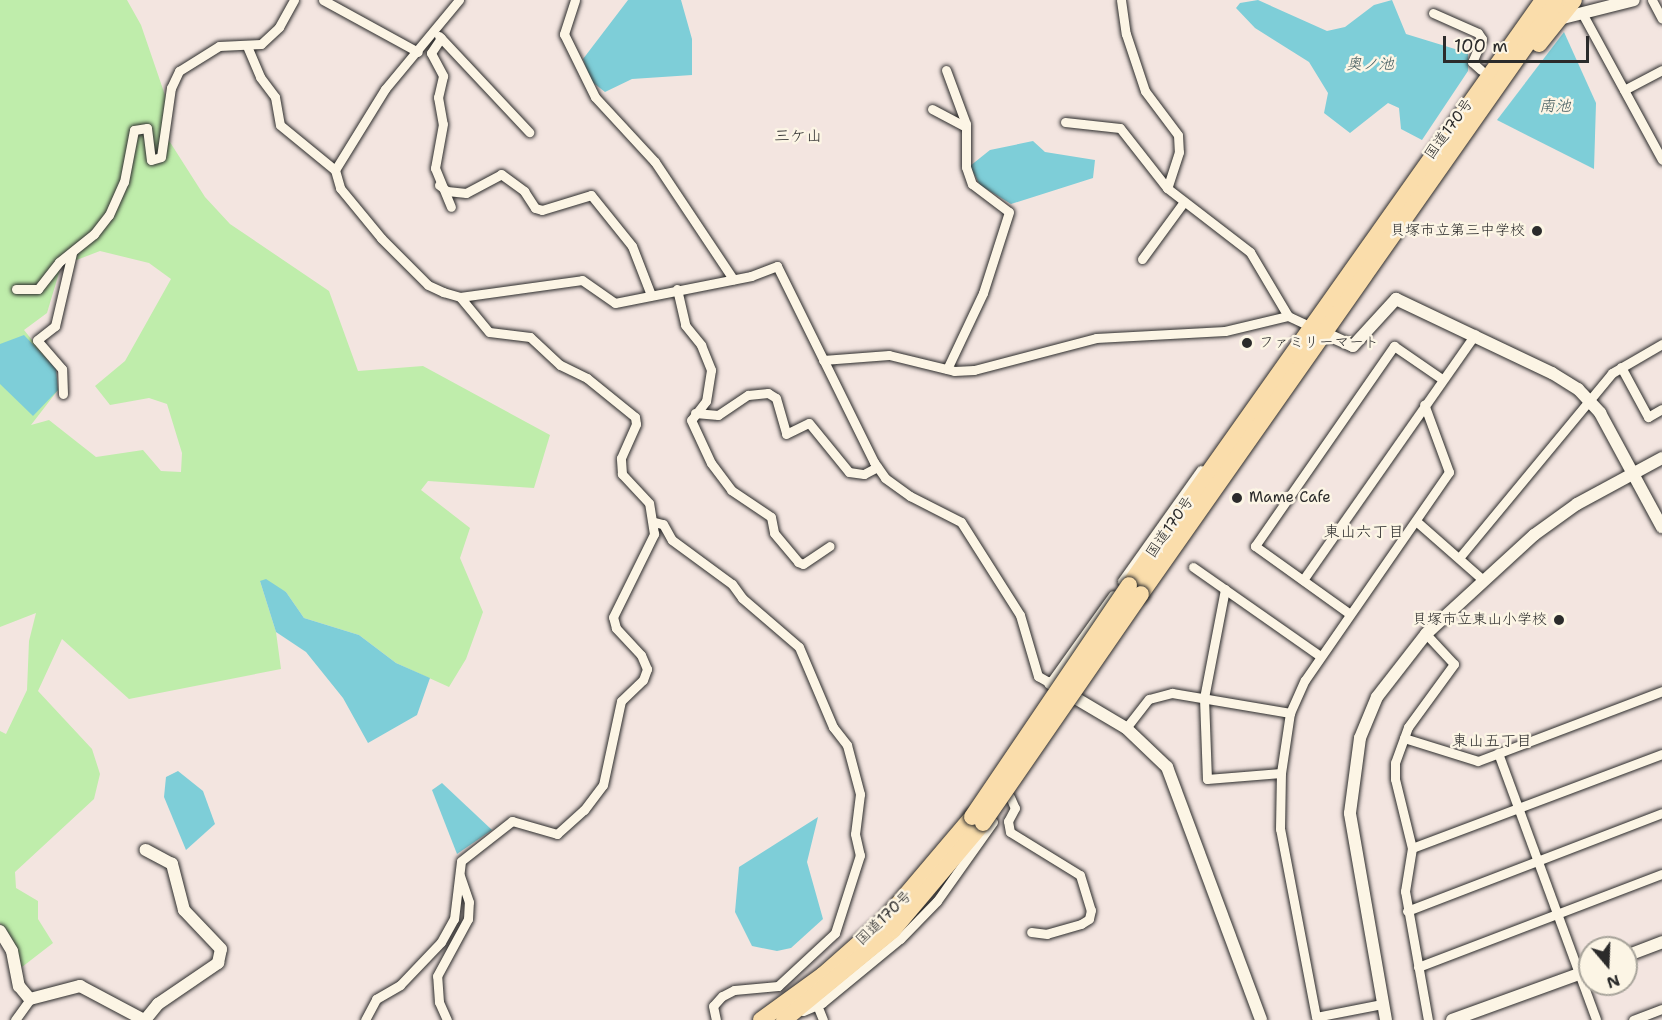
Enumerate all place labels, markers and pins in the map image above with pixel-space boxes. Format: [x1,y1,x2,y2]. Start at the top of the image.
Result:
place label: 貝塚市立第三中学校 [1390,222,1525,240]
marker: 貝塚市立第三中学校 [1530,224,1544,238]
place label: ファミリーマート [1259,334,1379,352]
marker: ファミリーマート [1240,336,1254,350]
place label: Mame Cafe [1249,489,1331,507]
marker: Mame Cafe [1230,491,1244,505]
place label: 貝塚市立東山小学校 [1412,611,1547,629]
marker: 貝塚市立東山小学校 [1552,613,1566,627]

